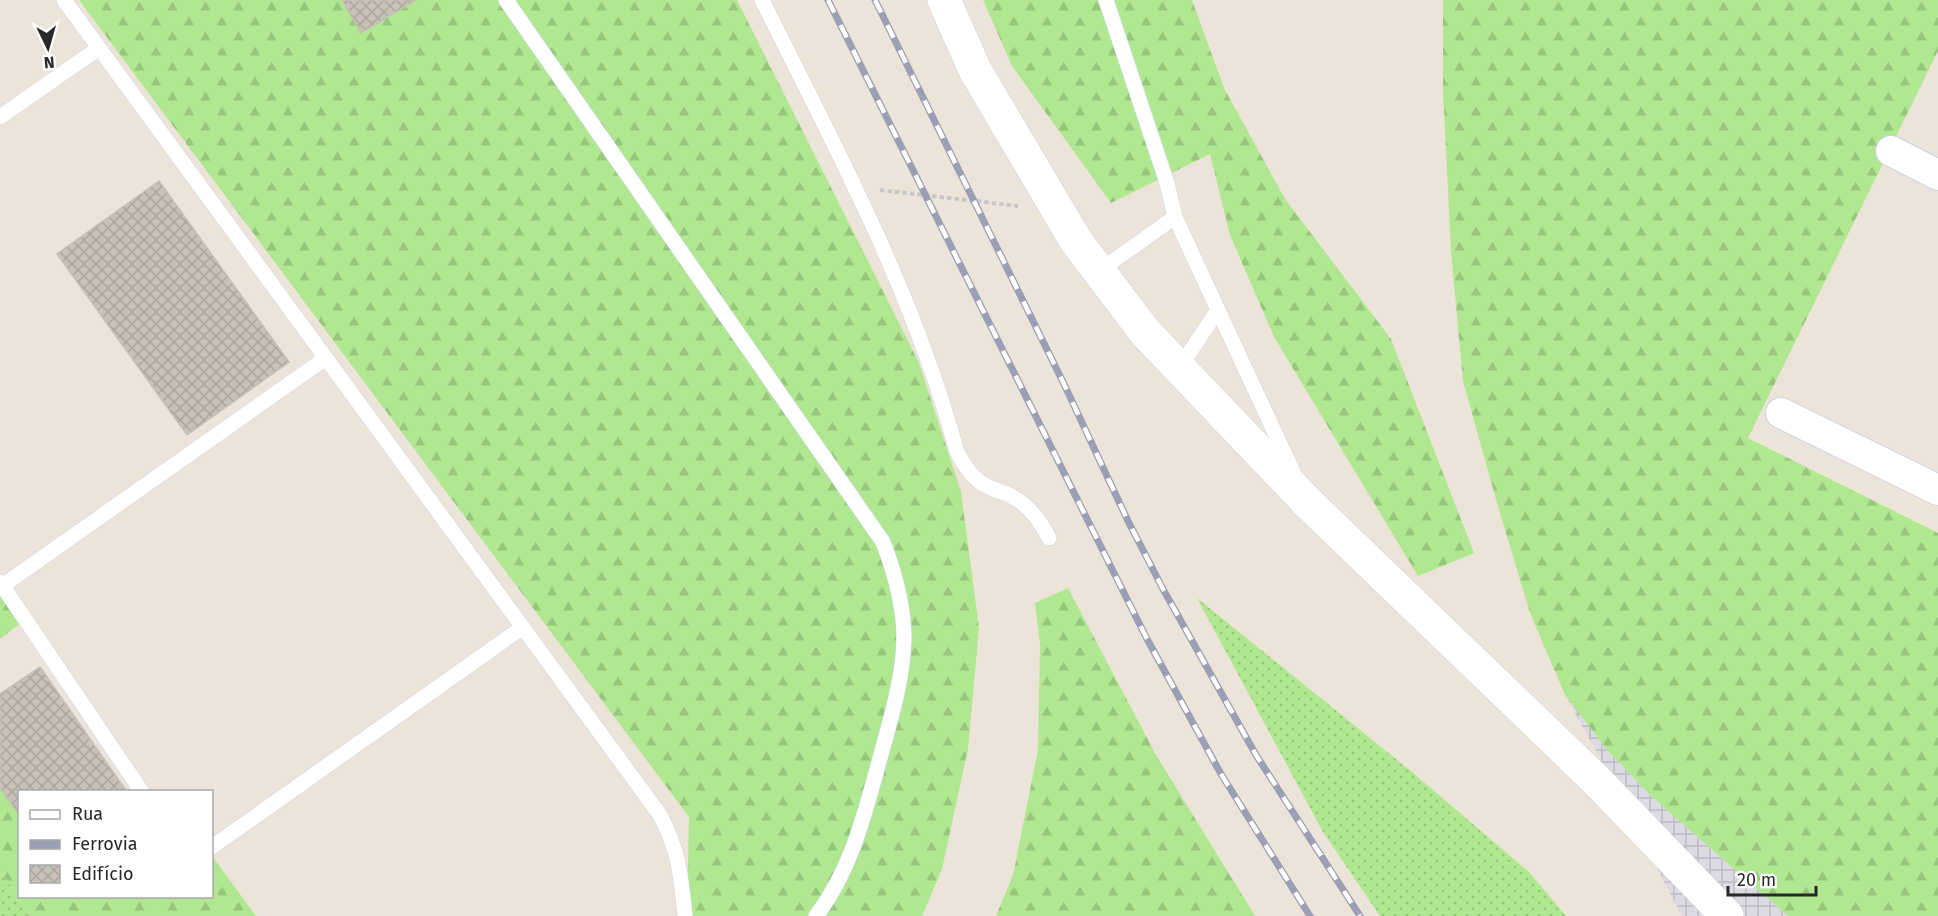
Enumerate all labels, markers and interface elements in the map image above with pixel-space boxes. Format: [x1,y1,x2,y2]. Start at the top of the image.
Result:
north arrow [18,18,78,78]
text: N [43,53,55,72]
legend [18,790,213,898]
text: Rua [72,803,103,825]
text: Ferrovia [72,833,138,855]
scale bar [1728,859,1816,897]
text: Edifício [72,863,134,885]
text: 20 m [1737,869,1776,891]

